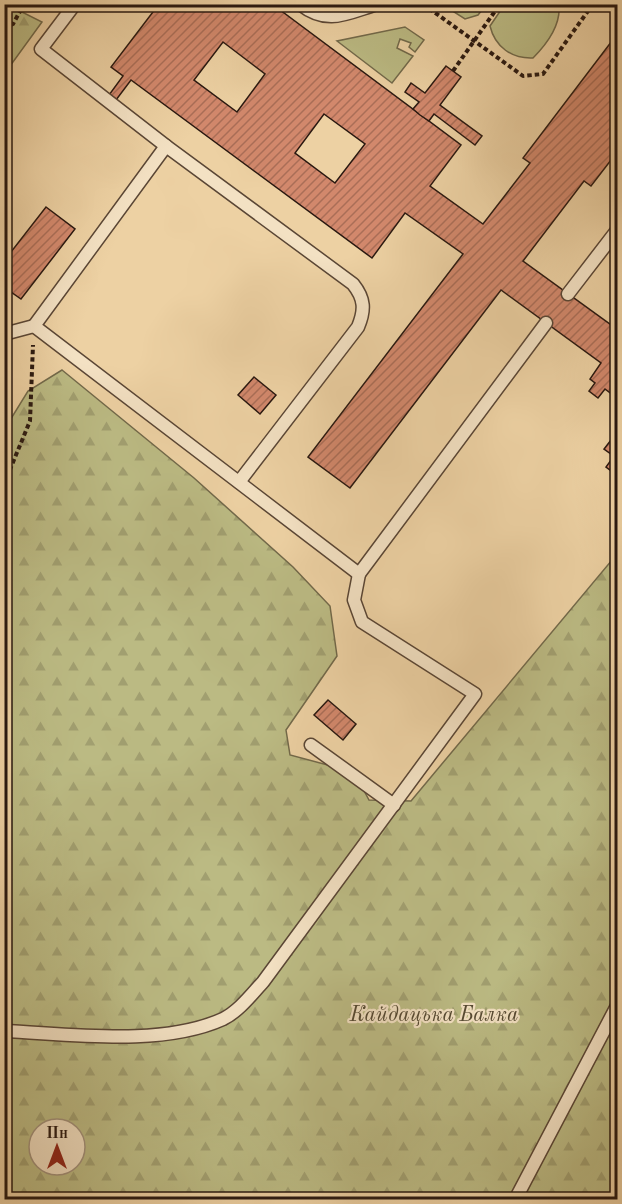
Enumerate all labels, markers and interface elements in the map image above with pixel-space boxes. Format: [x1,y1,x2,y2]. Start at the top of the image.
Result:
park label: Кайдацька Балка [349,1005,518,1026]
north arrow [27,1117,87,1177]
text: Пн [46,1126,68,1142]

